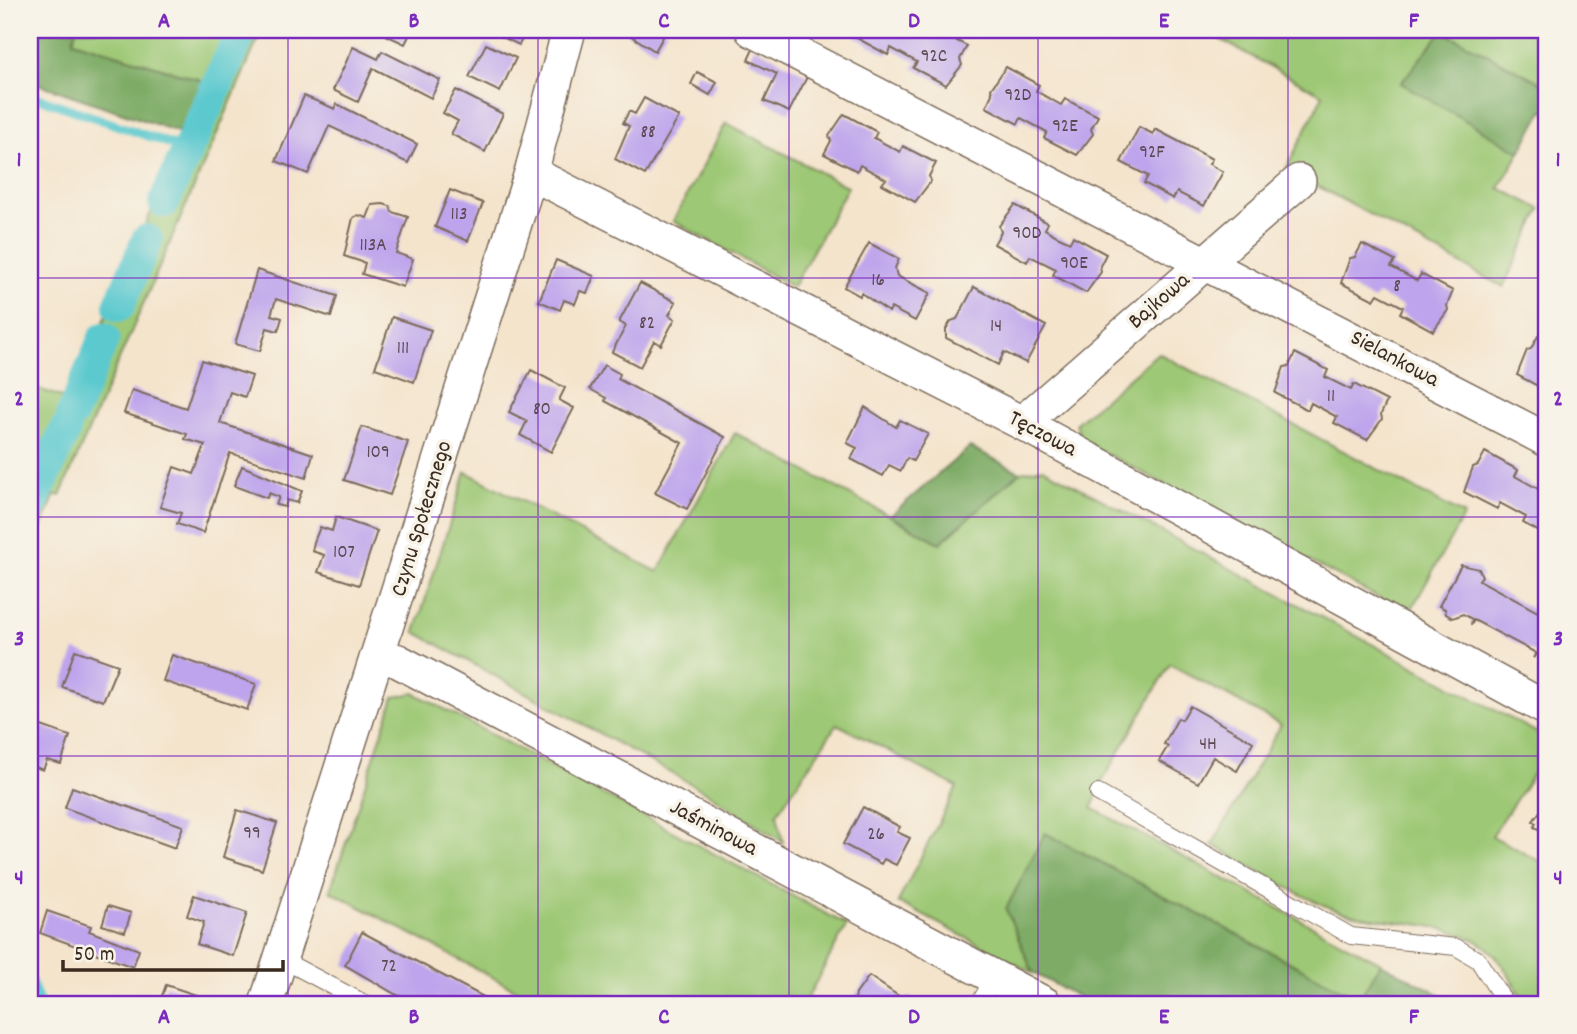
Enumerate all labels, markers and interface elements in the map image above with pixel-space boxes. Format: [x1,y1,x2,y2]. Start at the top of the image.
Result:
text: A [158,6,170,39]
text: B [409,6,420,39]
text: C [658,6,670,39]
text: D [908,6,920,39]
text: E [1159,6,1170,39]
text: F [1409,6,1420,39]
house number: 92C [921,44,947,71]
house number: 92D [1005,83,1032,110]
house number: 92E [1052,114,1078,141]
house number: 88 [640,120,656,147]
house number: 92F [1139,140,1165,167]
text: 1 [16,145,22,178]
text: 1 [1555,145,1561,178]
house number: 113 [451,202,467,229]
house number: 90D [1013,221,1042,248]
house number: 113A [359,233,387,260]
house number: 90E [1060,251,1088,278]
street label: Bajkowa [1122,265,1199,338]
house number: 16 [871,268,885,295]
house number: 8 [1393,274,1401,301]
house number: 82 [639,311,655,338]
house number: 14 [990,314,1002,341]
street label: Sielankowa [1344,323,1445,398]
house number: 111 [397,336,409,363]
text: 2 [14,384,24,417]
house number: 11 [1327,384,1335,411]
text: 2 [1553,384,1563,417]
house number: 80 [533,397,551,424]
street label: Tęczowa [1002,403,1083,467]
street label: Czynu Społecznego [384,437,462,601]
house number: 109 [366,440,390,467]
house number: 107 [333,540,355,567]
text: 3 [14,624,24,657]
text: 3 [1553,624,1563,657]
house number: 4H [1199,732,1217,759]
street label: Jaśminowa [663,792,764,867]
house number: 99 [243,821,261,848]
house number: 26 [867,822,885,849]
text: 4 [14,863,24,896]
text: 4 [1553,863,1563,896]
scale bar [63,929,284,973]
text: 50 m [74,941,114,971]
house number: 72 [381,954,397,981]
text: A [158,1002,170,1034]
text: B [409,1002,420,1034]
text: C [658,1002,670,1034]
text: D [908,1002,920,1034]
text: E [1159,1002,1170,1034]
text: F [1409,1002,1420,1034]

